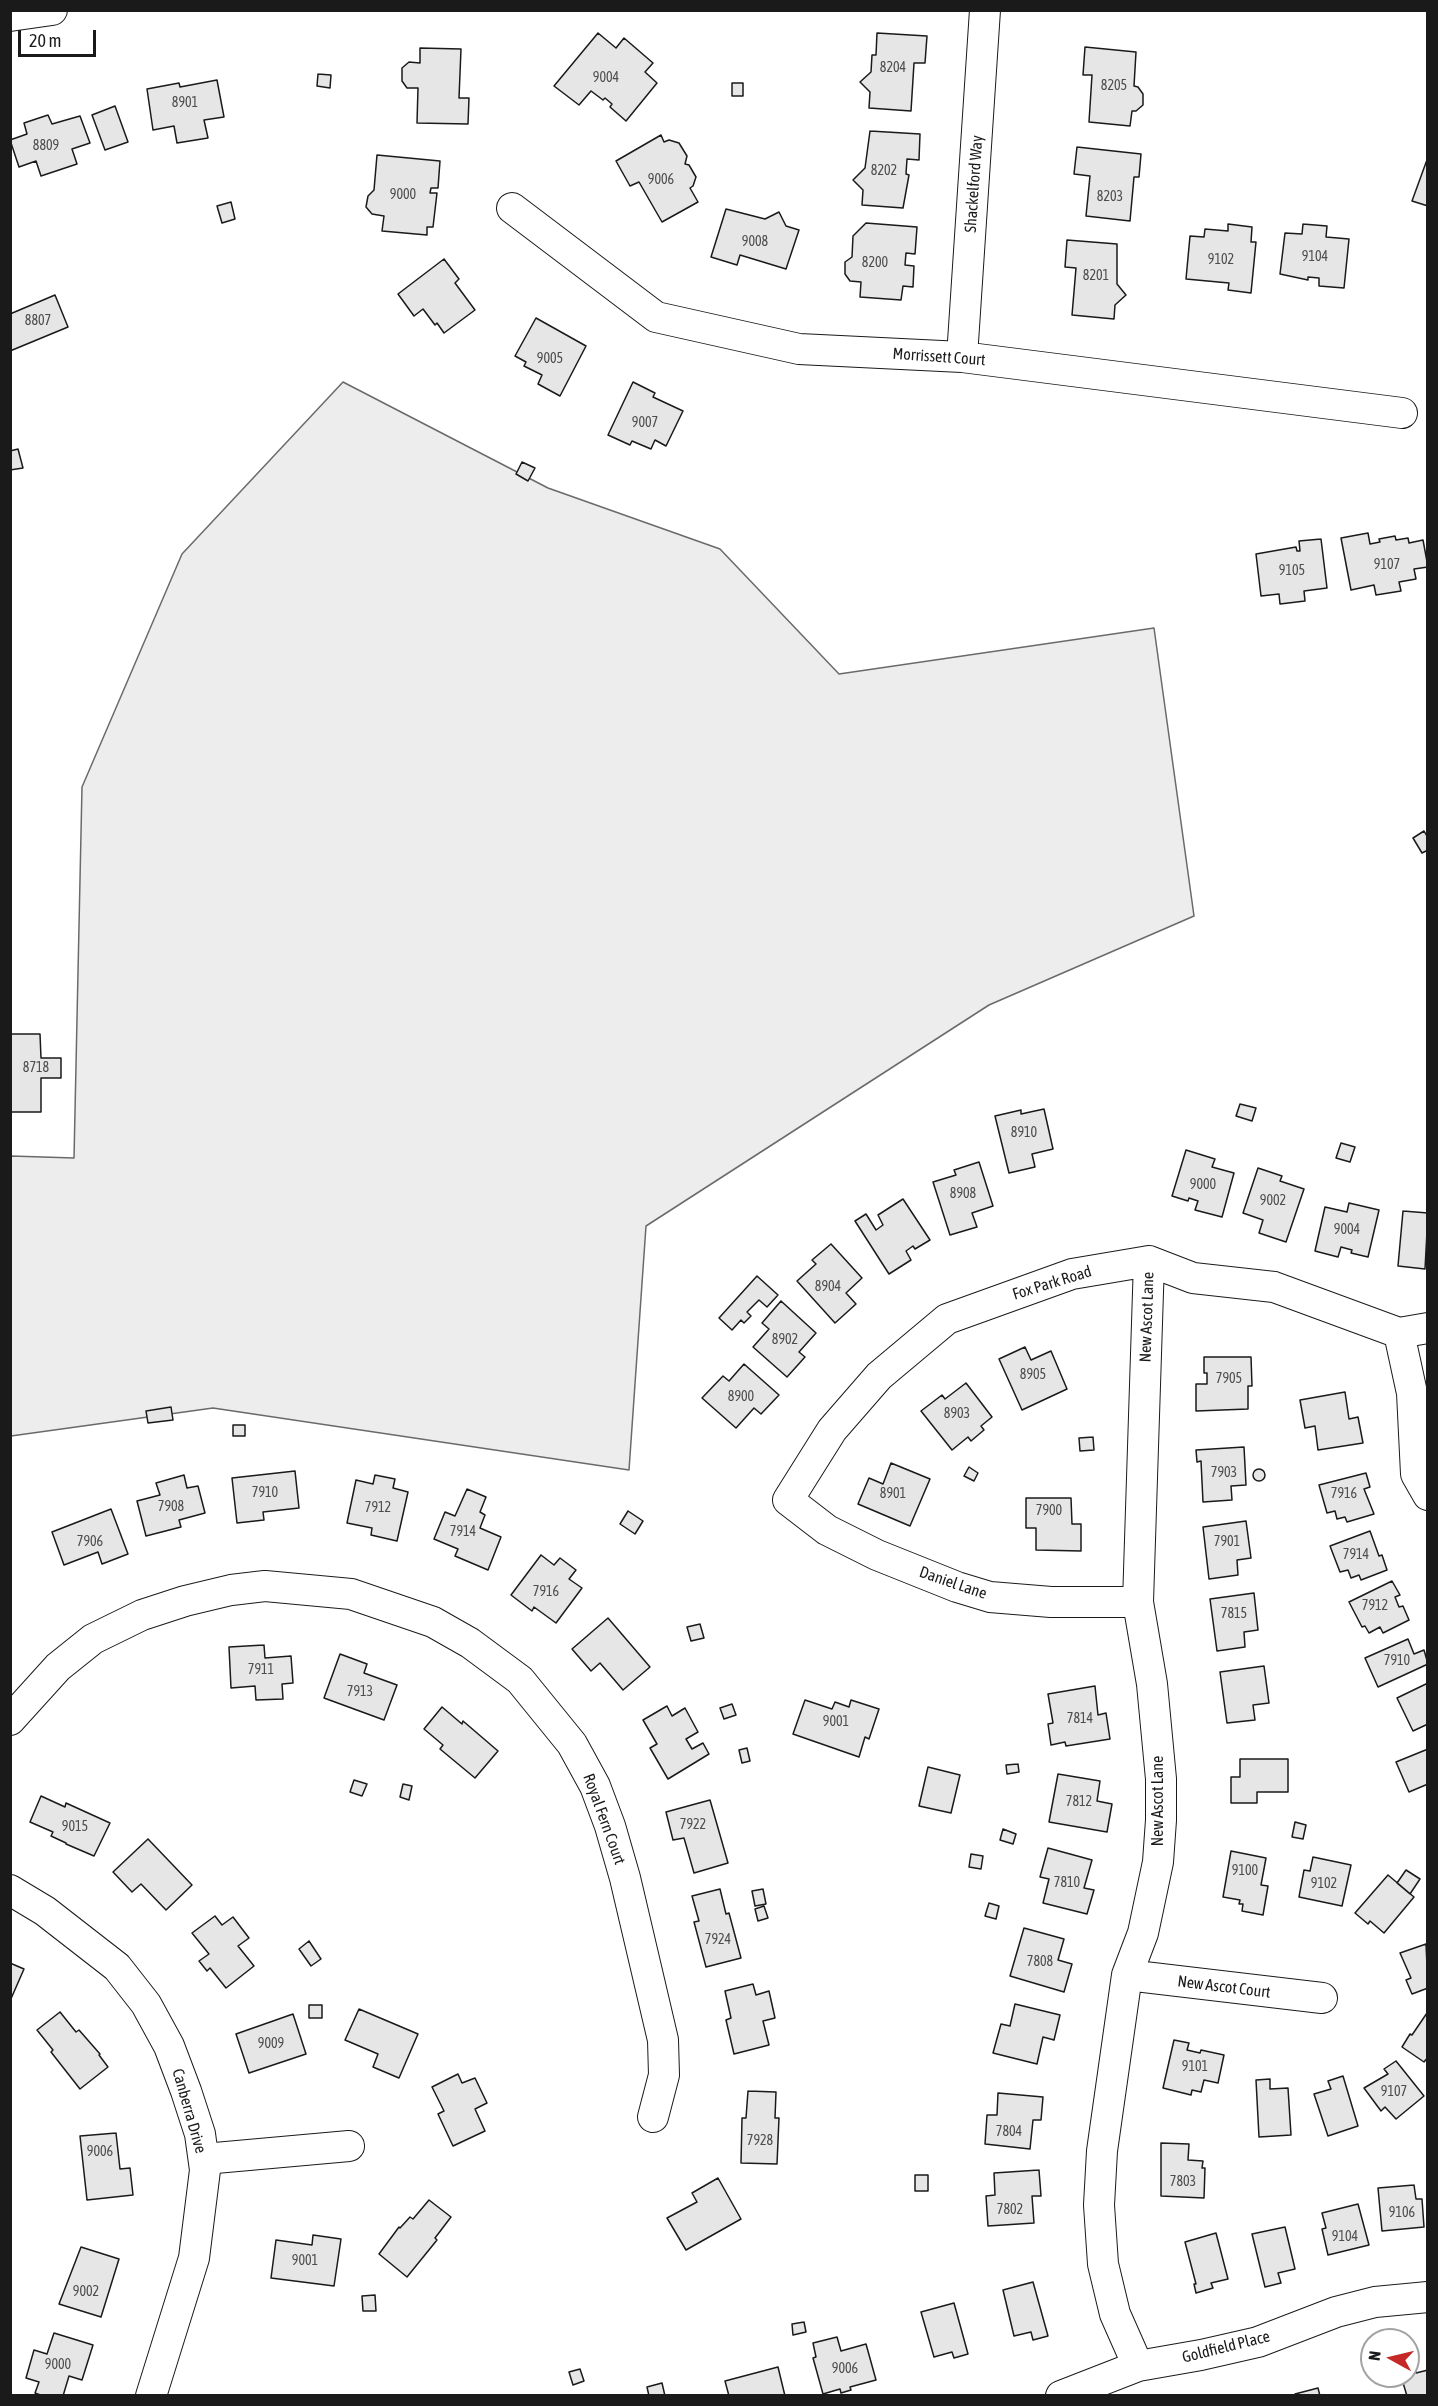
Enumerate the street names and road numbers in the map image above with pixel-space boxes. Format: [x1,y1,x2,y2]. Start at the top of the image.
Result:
street label: Shackelford Way [961,135,987,233]
street label: Morrissett Court [892,344,986,370]
street label: Fox Park Road [1010,1262,1094,1304]
street label: New Ascot Lane [1136,1271,1158,1363]
street label: Daniel Lane [917,1562,989,1604]
street label: New Ascot Lane [1148,1756,1168,1846]
street label: Royal Fern Court [579,1771,629,1867]
street label: New Ascot Court [1176,1972,1272,2002]
street label: Canberra Drive [168,2067,210,2155]
street label: Goldfield Place [1180,2327,1272,2367]

